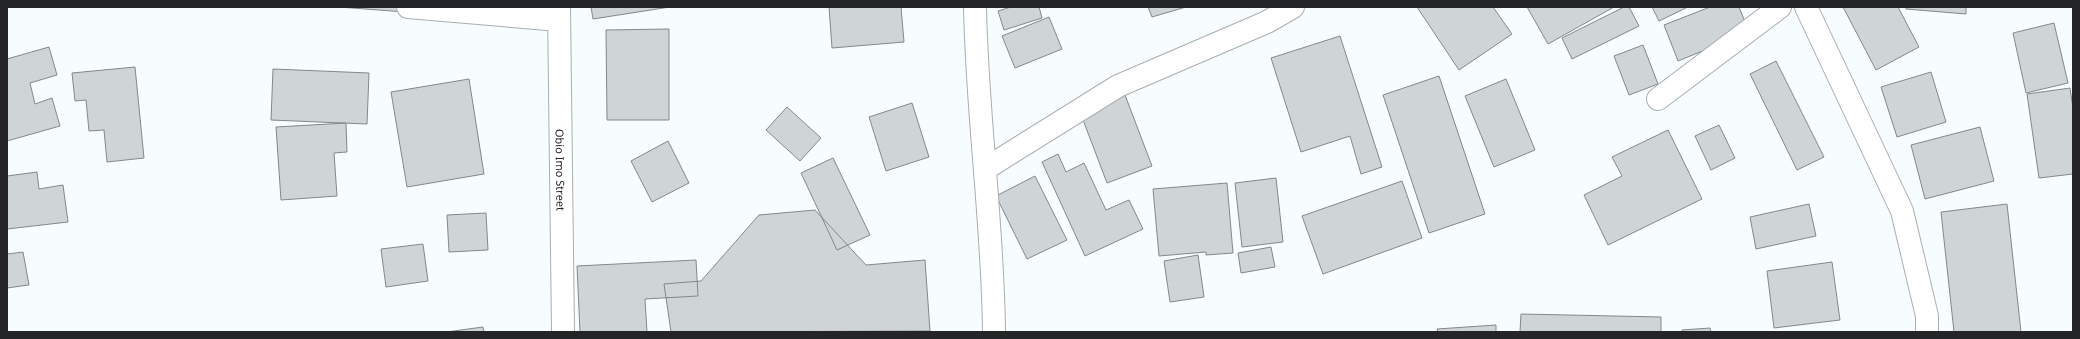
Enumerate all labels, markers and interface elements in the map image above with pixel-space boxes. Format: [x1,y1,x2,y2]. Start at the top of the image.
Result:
street label: Obio Imo Street [553,129,569,211]

